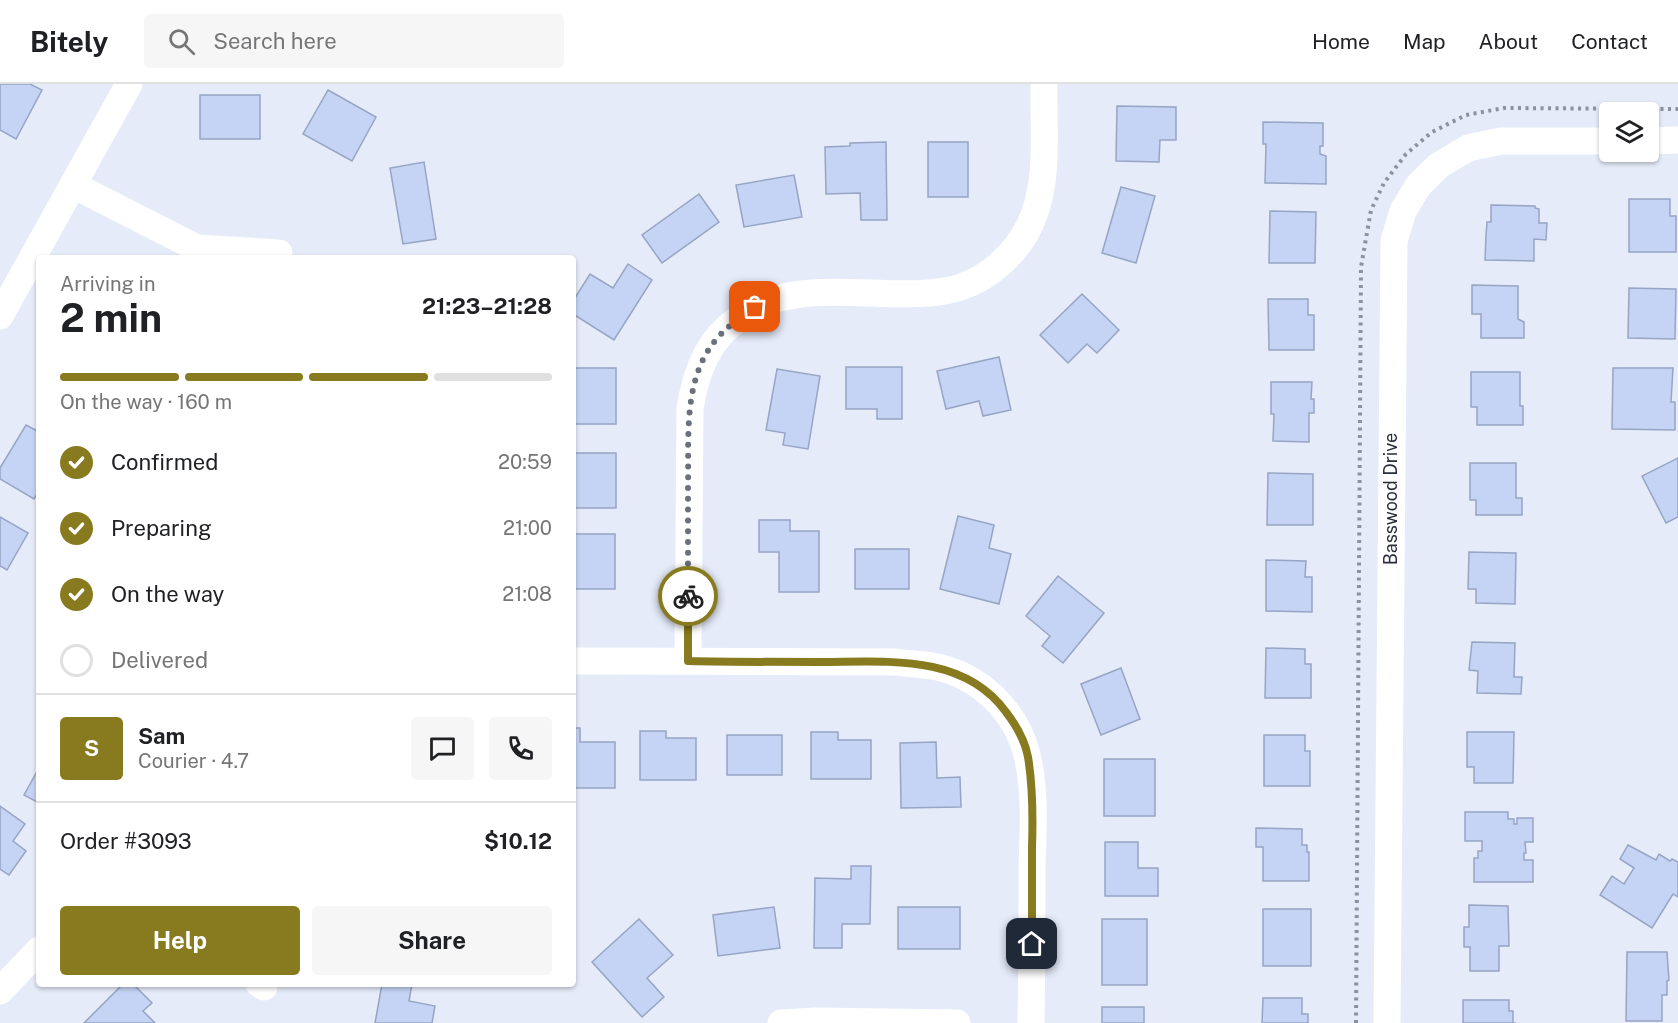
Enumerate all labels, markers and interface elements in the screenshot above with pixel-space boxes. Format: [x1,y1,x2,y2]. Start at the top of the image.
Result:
search box [144,14,564,68]
text: Bitely [30,25,108,58]
icon: search [165,25,198,58]
text: Search here [213,28,337,54]
text: Home [1312,29,1370,54]
text: Map [1403,29,1446,54]
text: About [1479,29,1538,54]
text: Contact [1571,29,1648,54]
map controls [1599,102,1659,162]
button: layers [1599,102,1659,162]
text: Arriving in [60,272,155,296]
pin [729,281,780,332]
icon: bag [738,290,771,323]
text: 21:23–21:28 [422,293,552,319]
text: 2 min [60,295,162,341]
text: On the way · 160 m [60,390,232,414]
street label: Basswood Drive [1380,433,1401,565]
icon: check [60,446,93,479]
text: Confirmed [111,449,218,475]
text: 20:59 [498,450,552,474]
icon: check [60,512,93,545]
text: Preparing [111,515,212,541]
text: 21:00 [503,516,552,540]
courier [658,566,718,626]
icon: check [60,578,93,611]
icon: bike [672,580,705,613]
text: On the way [111,581,224,607]
text: 21:08 [502,582,552,606]
text: Delivered [111,647,208,673]
button: chat [411,717,474,780]
button: phone [489,717,552,780]
text: Sam [138,723,185,749]
text: S [84,735,99,761]
text: Courier · 4.7 [138,749,249,773]
text: Order #3093 [60,828,192,854]
text: $10.12 [484,828,552,854]
button: Help [60,906,300,975]
button: Share [312,906,552,975]
pin [1006,918,1057,969]
icon: home [1015,927,1048,960]

